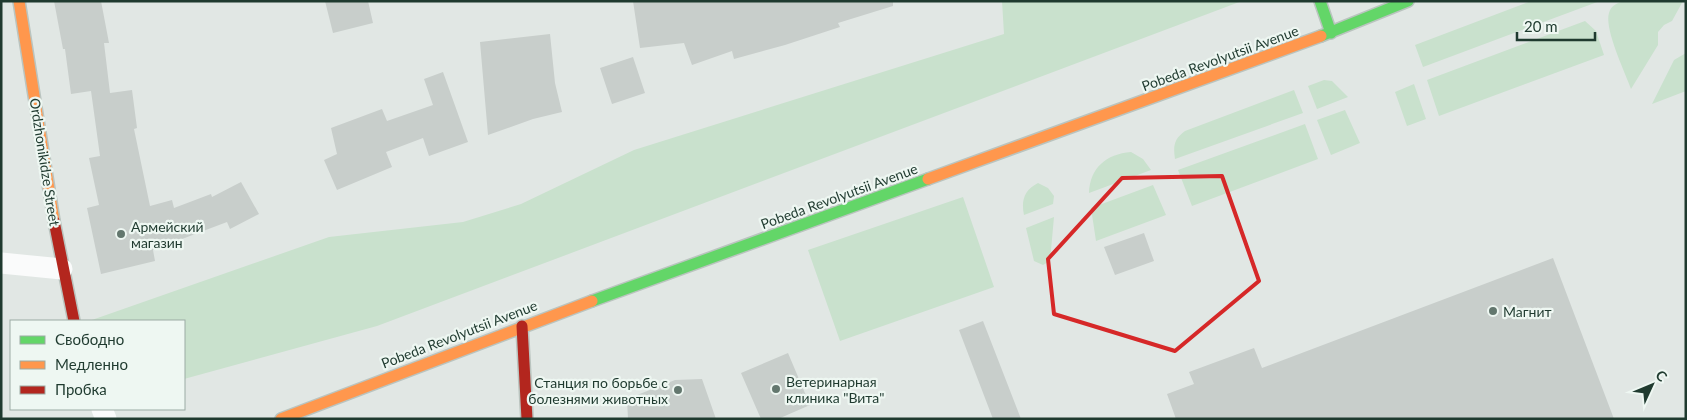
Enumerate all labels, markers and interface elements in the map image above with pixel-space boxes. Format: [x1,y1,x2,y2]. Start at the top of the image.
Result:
scale bar [1517,10,1594,42]
text: 20 m [1524,17,1558,35]
street label: Pobeda Revolyutsii Avenue [1139,22,1301,94]
street label: Ordzhonikidze Street [26,97,64,227]
street label: Pobeda Revolyutsii Avenue [758,160,920,232]
place label: Армейский магазин [131,218,204,251]
marker: Армейский магазин [115,228,127,240]
street label: Pobeda Revolyutsii Avenue [379,296,539,372]
place label: Магнит [1503,303,1552,320]
marker: Магнит [1487,305,1499,317]
legend [10,320,185,410]
text: Свободно [55,330,124,348]
text: Медленно [55,355,128,373]
north arrow [1627,360,1677,410]
text: С [1652,366,1672,385]
place label: Ветеринарная клиника "Вита" [786,373,884,406]
place label: Станция по борьбе с болезнями животных [528,374,668,407]
text: Пробка [55,380,107,398]
marker: Ветеринарная клиника "Вита" [770,383,782,395]
marker: Станция по борьбе с болезнями животных [672,384,684,396]

